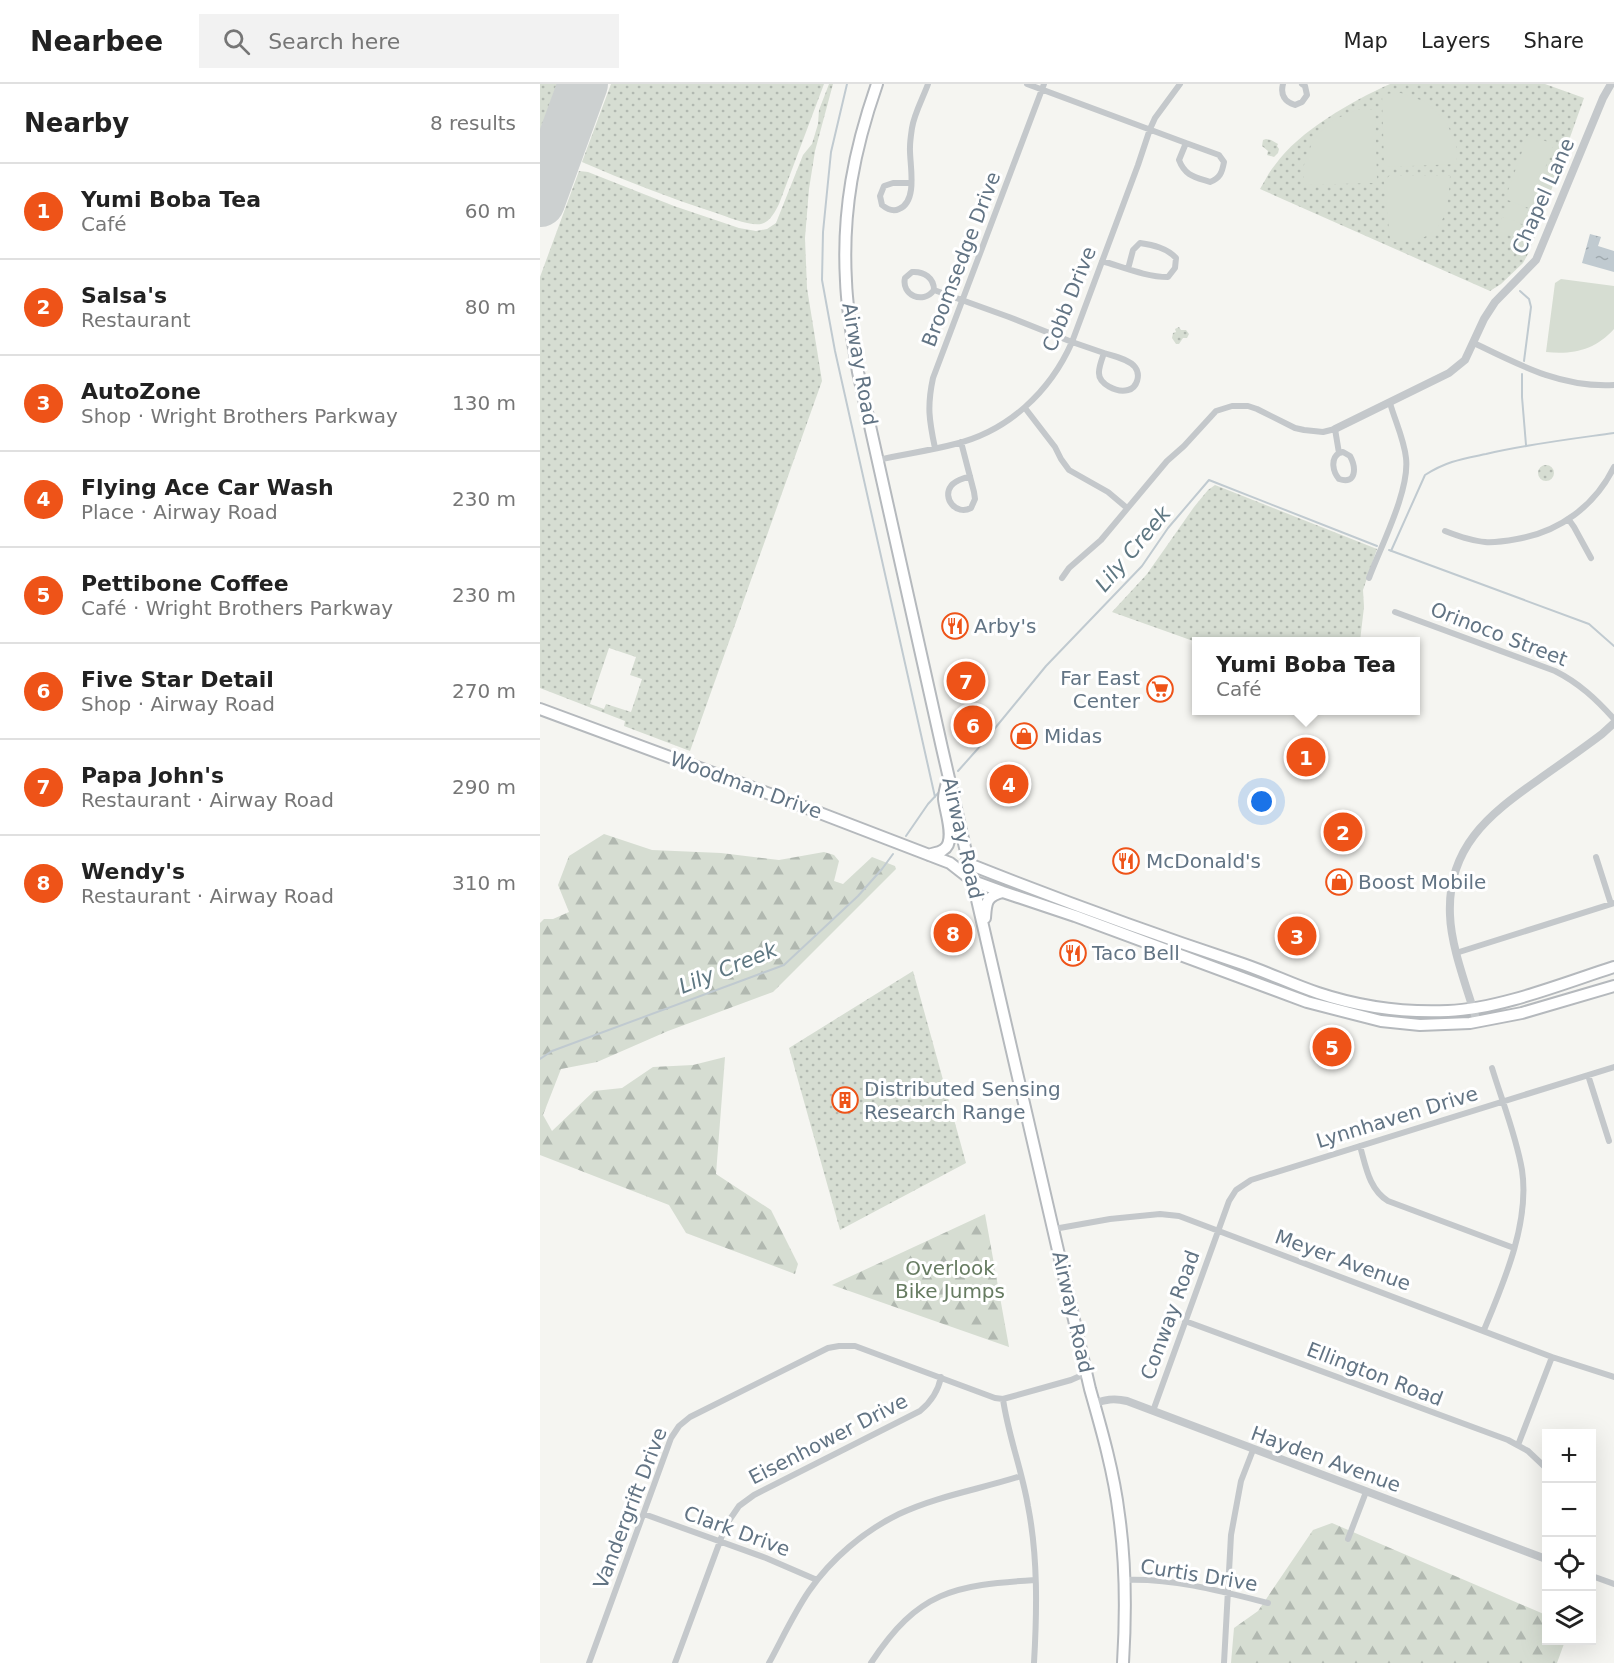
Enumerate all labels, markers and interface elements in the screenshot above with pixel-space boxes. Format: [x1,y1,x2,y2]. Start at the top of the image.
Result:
search box [199,14,619,68]
text: Nearbee [30,25,163,58]
icon: search [220,25,253,58]
text: Search here [268,29,400,54]
text: Map [1344,29,1388,53]
text: Layers [1421,29,1490,53]
text: Share [1523,29,1584,53]
text: Nearby [24,108,129,138]
text: 8 results [430,111,516,135]
street label: Chapel Lane [1507,134,1579,258]
street label: Broomsedge Drive [917,168,1005,350]
text: Yumi Boba Tea [81,187,261,212]
text: 1 [37,199,50,223]
text: 60 m [465,199,516,223]
text: Café [81,212,127,236]
street label: Cobb Drive [1037,243,1101,355]
text: Salsa's [81,283,167,308]
text: 2 [37,295,50,319]
text: 80 m [465,295,516,319]
street label: Airway Road [837,301,883,427]
text: Restaurant [81,308,191,332]
text: AutoZone [81,379,201,404]
text: 3 [37,391,50,415]
text: 130 m [452,391,516,415]
text: Shop · Wright Brothers Parkway [81,404,398,428]
text: Flying Ace Car Wash [81,475,334,500]
text: 4 [37,487,50,511]
text: 230 m [452,487,516,511]
text: Place · Airway Road [81,500,278,524]
water label: Lily Creek [1090,501,1176,596]
text: Pettibone Coffee [81,571,289,596]
text: 5 [37,583,50,607]
text: 230 m [452,583,516,607]
text: Café · Wright Brothers Parkway [81,596,393,620]
street label: Orinoco Street [1427,597,1571,671]
restaurant icon: Arby's [940,611,970,641]
place label: Arby's [974,614,1036,638]
popup [1192,637,1420,715]
text: Yumi Boba Tea [1216,652,1396,677]
pin: 7 [946,658,986,704]
place label: Far East Center [1060,666,1141,713]
text: Five Star Detail [81,667,274,692]
supermarket icon: Far East Center [1145,674,1175,704]
text: Café [1216,677,1262,701]
text: 6 [37,679,50,703]
text: 270 m [452,679,516,703]
text: Shop · Airway Road [81,692,275,716]
pin: 6 [954,702,992,748]
shop icon: Midas [1009,721,1039,751]
place label: Midas [1044,724,1102,748]
pin: 1 [1286,734,1326,780]
street label: Woodman Drive [667,746,825,824]
pin: 4 [990,762,1028,806]
text: Papa John's [81,763,224,788]
text: 7 [37,775,50,799]
text: 290 m [452,775,516,799]
street label: Airway Road [937,775,989,901]
your location [1247,787,1276,816]
text: Restaurant · Airway Road [81,788,334,812]
pin: 2 [1324,810,1362,855]
restaurant icon: McDonald's [1111,846,1141,876]
place label: McDonald's [1146,849,1261,873]
text: Wendy's [81,859,185,884]
shop icon: Boost Mobile [1324,867,1354,897]
place label: Boost Mobile [1358,870,1486,894]
text: 8 [37,871,50,895]
text: 310 m [452,871,516,895]
text: Restaurant · Airway Road [81,884,334,908]
pin: 8 [934,910,972,956]
pin: 3 [1278,914,1317,958]
water label: Lily Creek [675,937,781,999]
restaurant icon: Taco Bell [1058,938,1088,968]
place label: Taco Bell [1091,941,1180,965]
pin: 5 [1312,1024,1352,1070]
place label: Distributed Sensing Research Range [864,1077,1061,1124]
street label: Lynnhaven Drive [1313,1081,1481,1153]
building icon: Distributed Sensing Research Range [830,1085,860,1115]
street label: Meyer Avenue [1272,1224,1414,1296]
street label: Conway Road [1135,1247,1205,1383]
street label: Airway Road [1047,1249,1099,1375]
park label: Overlook Bike Jumps [895,1256,1005,1303]
street label: Ellington Road [1303,1337,1447,1411]
street label: Eisenhower Drive [745,1389,911,1489]
street label: Hayden Avenue [1248,1421,1404,1497]
street label: Vandergrift Drive [588,1424,672,1592]
map controls [1542,1429,1596,1645]
button: + [1542,1429,1596,1483]
button: − [1542,1483,1596,1537]
street label: Clark Drive [681,1501,793,1561]
button: locate [1542,1537,1596,1591]
street label: Curtis Drive [1139,1554,1259,1596]
button: layers [1542,1591,1596,1645]

